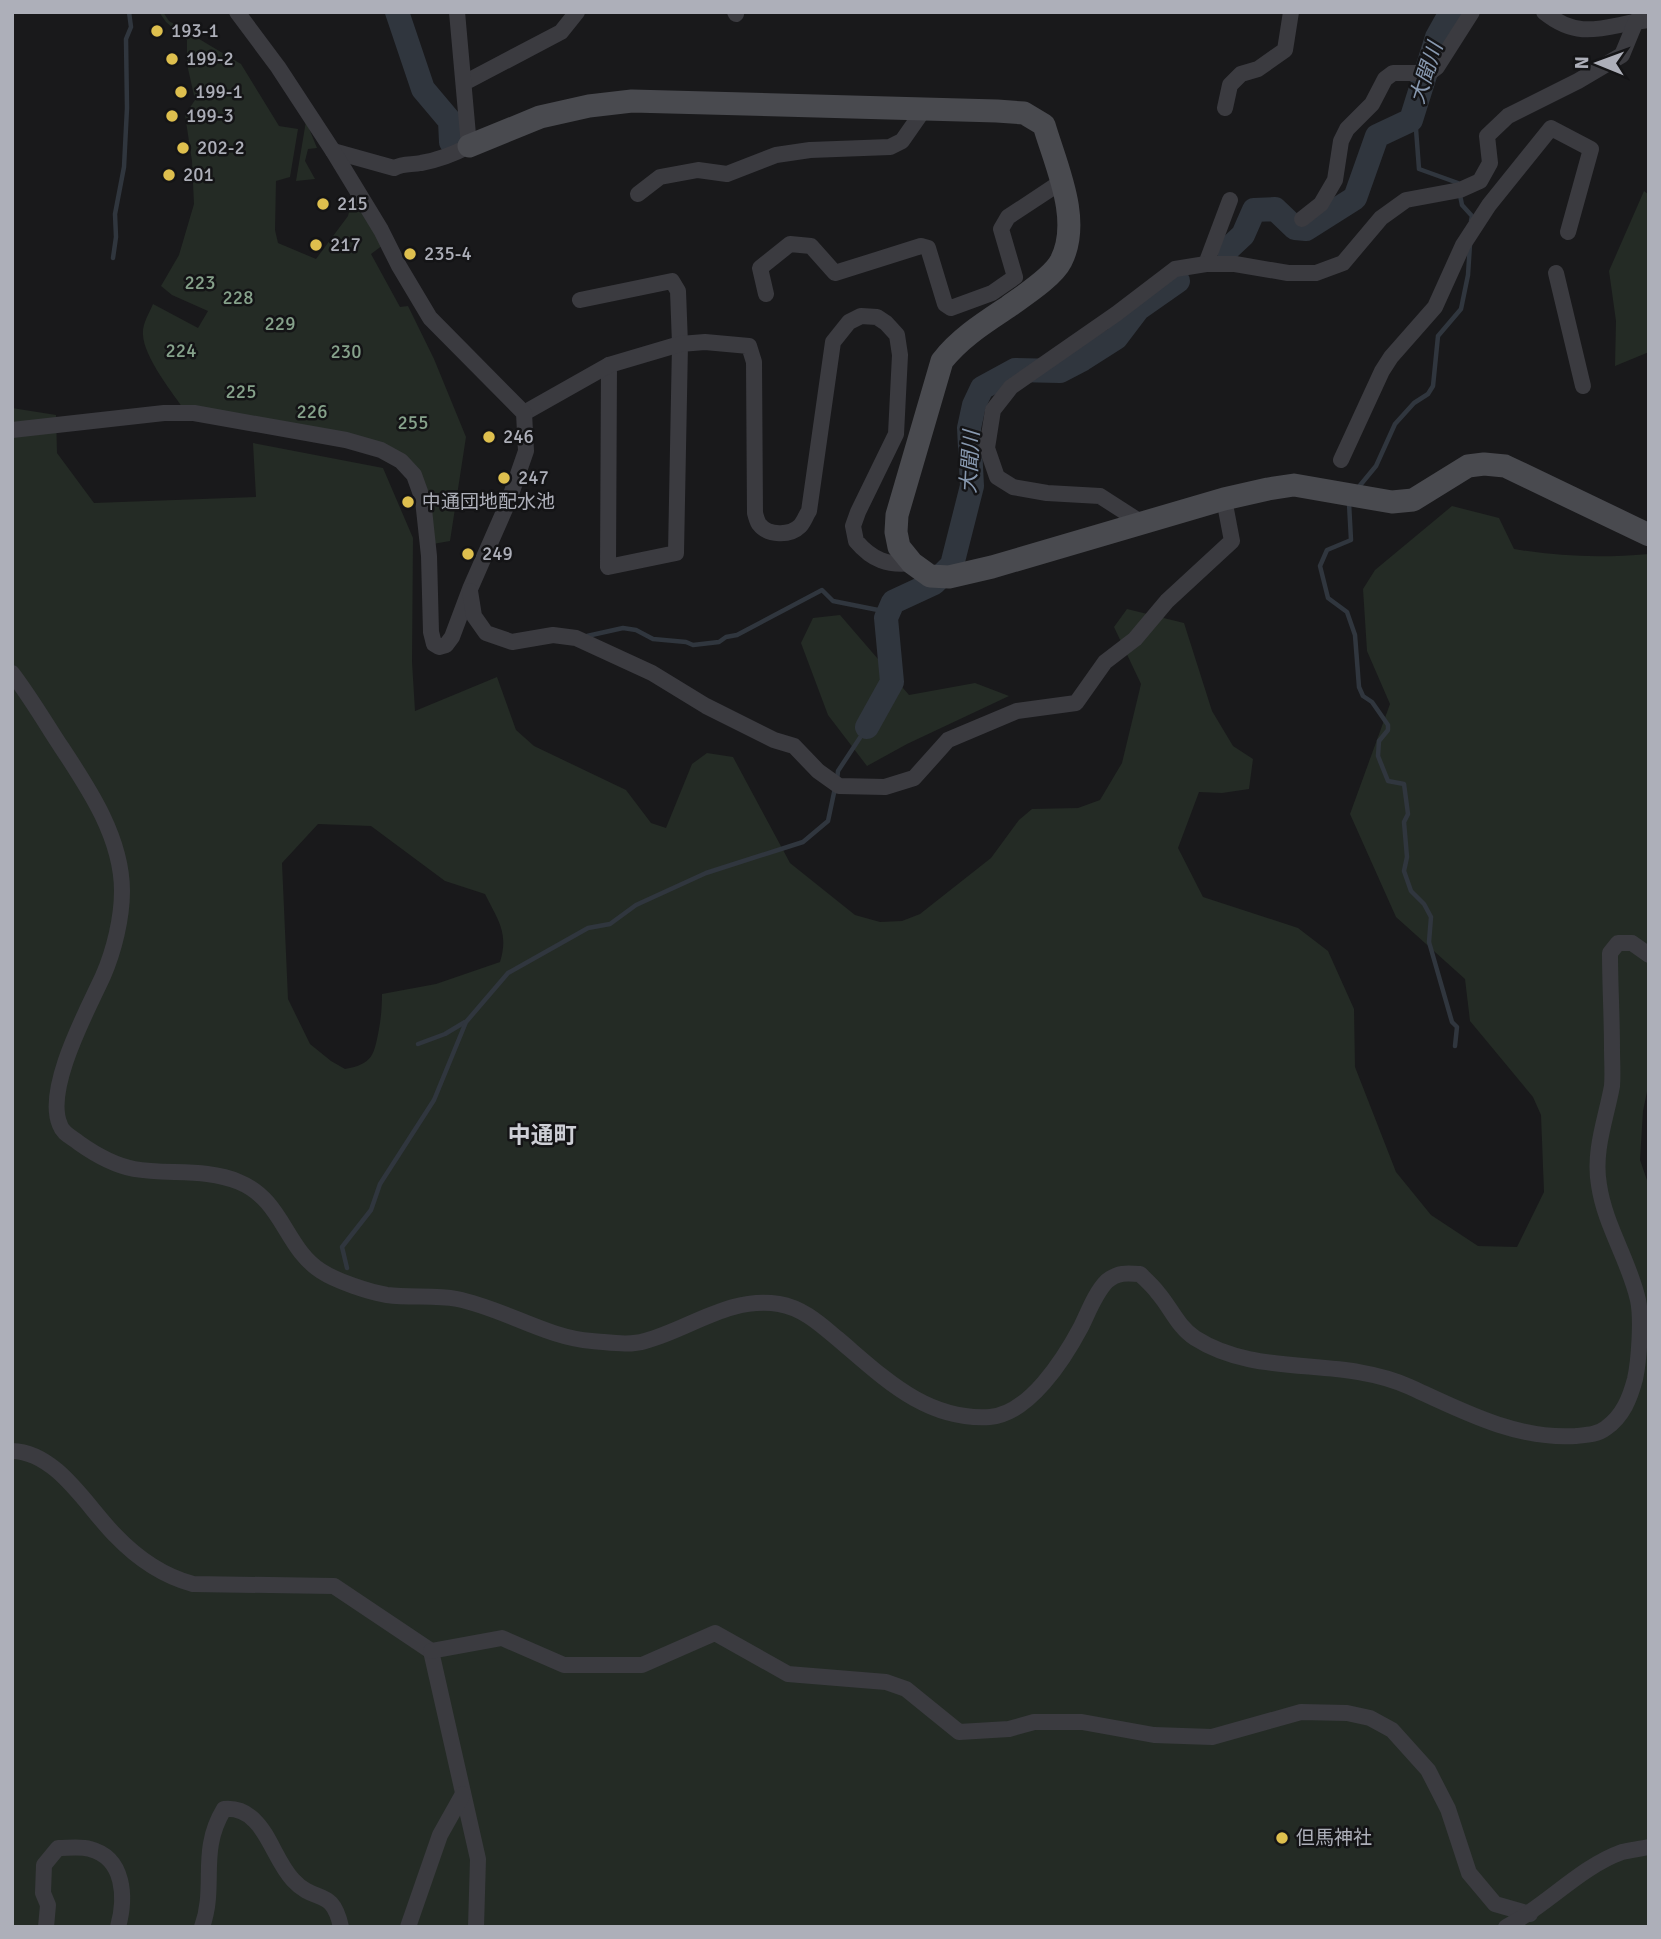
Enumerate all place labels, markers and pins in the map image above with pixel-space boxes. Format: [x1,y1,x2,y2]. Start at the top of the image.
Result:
place label: 193-1 [171,19,219,43]
marker: 193-1 [149,23,165,39]
place label: 199-2 [186,47,234,71]
marker: 199-2 [164,51,180,67]
place label: 199-1 [195,80,243,104]
marker: 199-1 [173,84,189,100]
place label: 199-3 [186,104,234,128]
marker: 199-3 [164,108,180,124]
place label: 202-2 [197,136,245,160]
marker: 202-2 [175,140,191,156]
place label: 201 [183,163,214,187]
marker: 201 [161,167,177,183]
place label: 215 [337,192,368,216]
marker: 215 [315,196,331,212]
place label: 217 [330,233,361,257]
marker: 217 [308,237,324,253]
place label: 235-4 [424,242,472,266]
marker: 235-4 [402,246,418,262]
place label: 246 [503,425,534,449]
marker: 246 [481,429,497,445]
place label: 247 [518,466,549,490]
marker: 247 [496,470,512,486]
place label: 中通団地配水池 [422,490,555,514]
marker: 中通団地配水池 [400,494,416,510]
place label: 249 [482,542,513,566]
marker: 249 [460,546,476,562]
place label: 但馬神社 [1296,1826,1372,1850]
marker: 但馬神社 [1274,1830,1290,1846]

